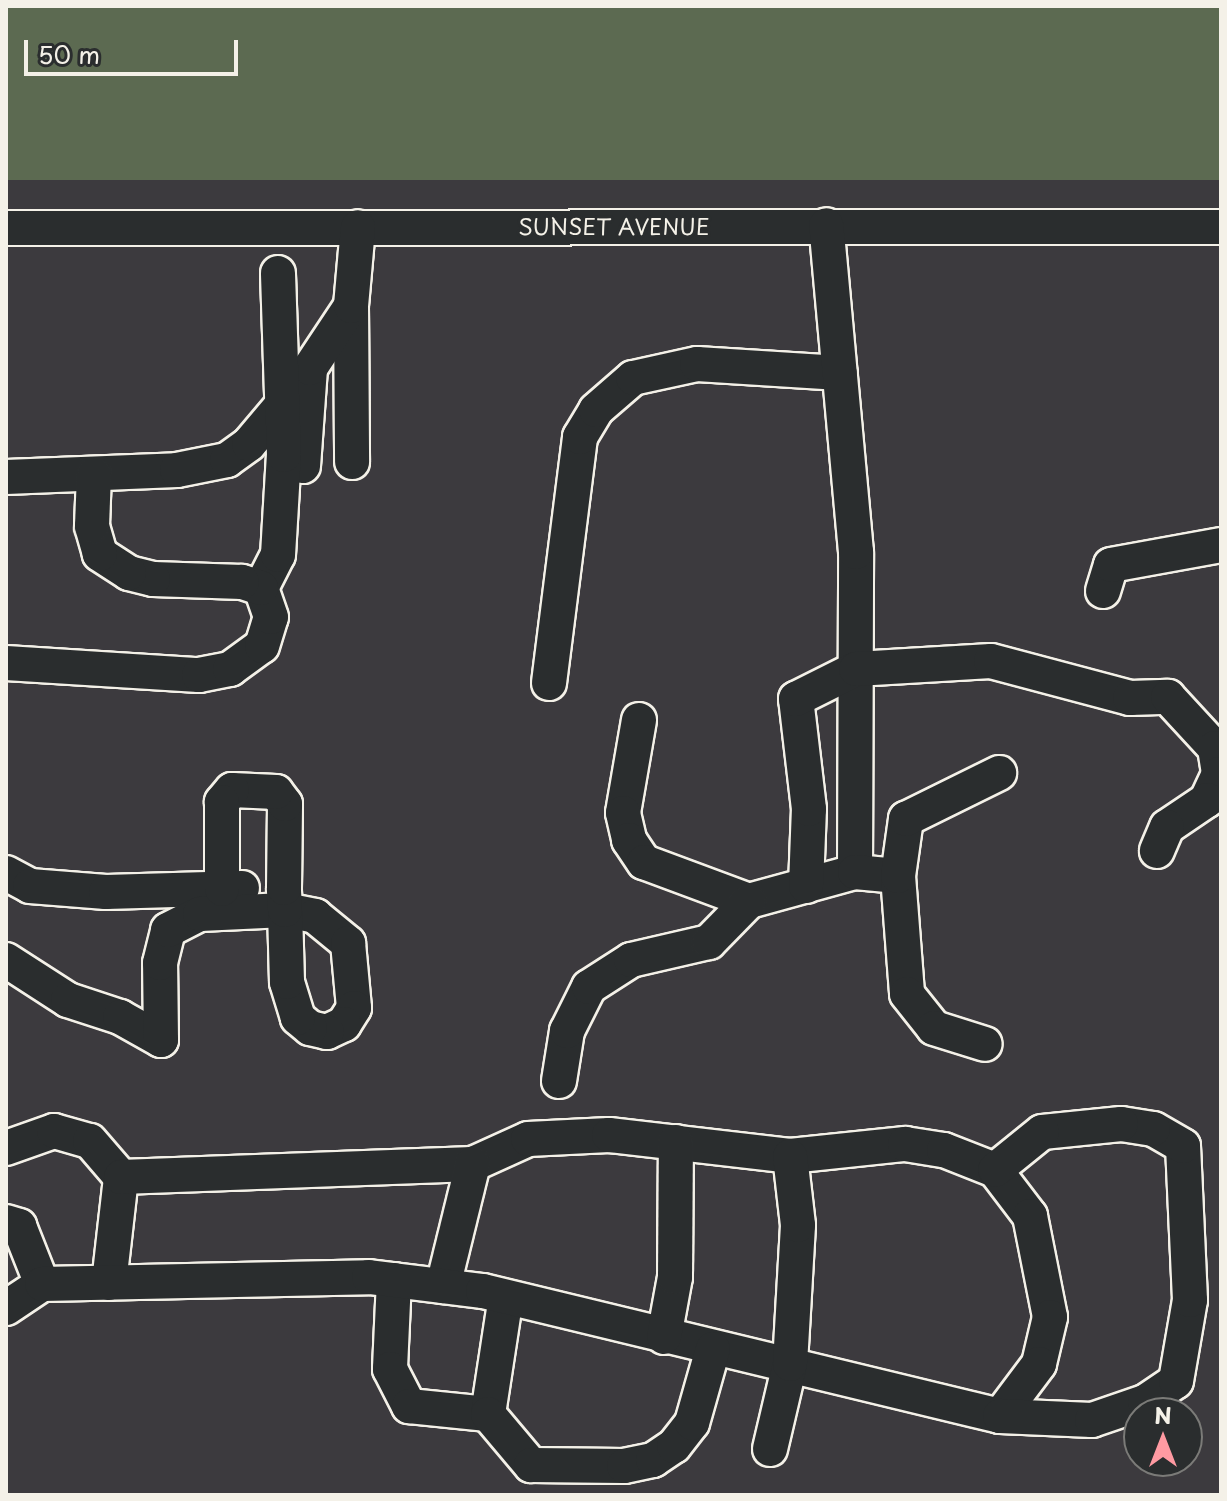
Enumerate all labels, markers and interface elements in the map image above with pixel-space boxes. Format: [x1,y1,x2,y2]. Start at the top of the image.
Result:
scale bar [28,24,242,74]
text: 50 m [38,36,100,72]
street label: SUNSET AVENUE [518,213,710,239]
north arrow [1123,1397,1203,1477]
text: N [1154,1398,1172,1431]

